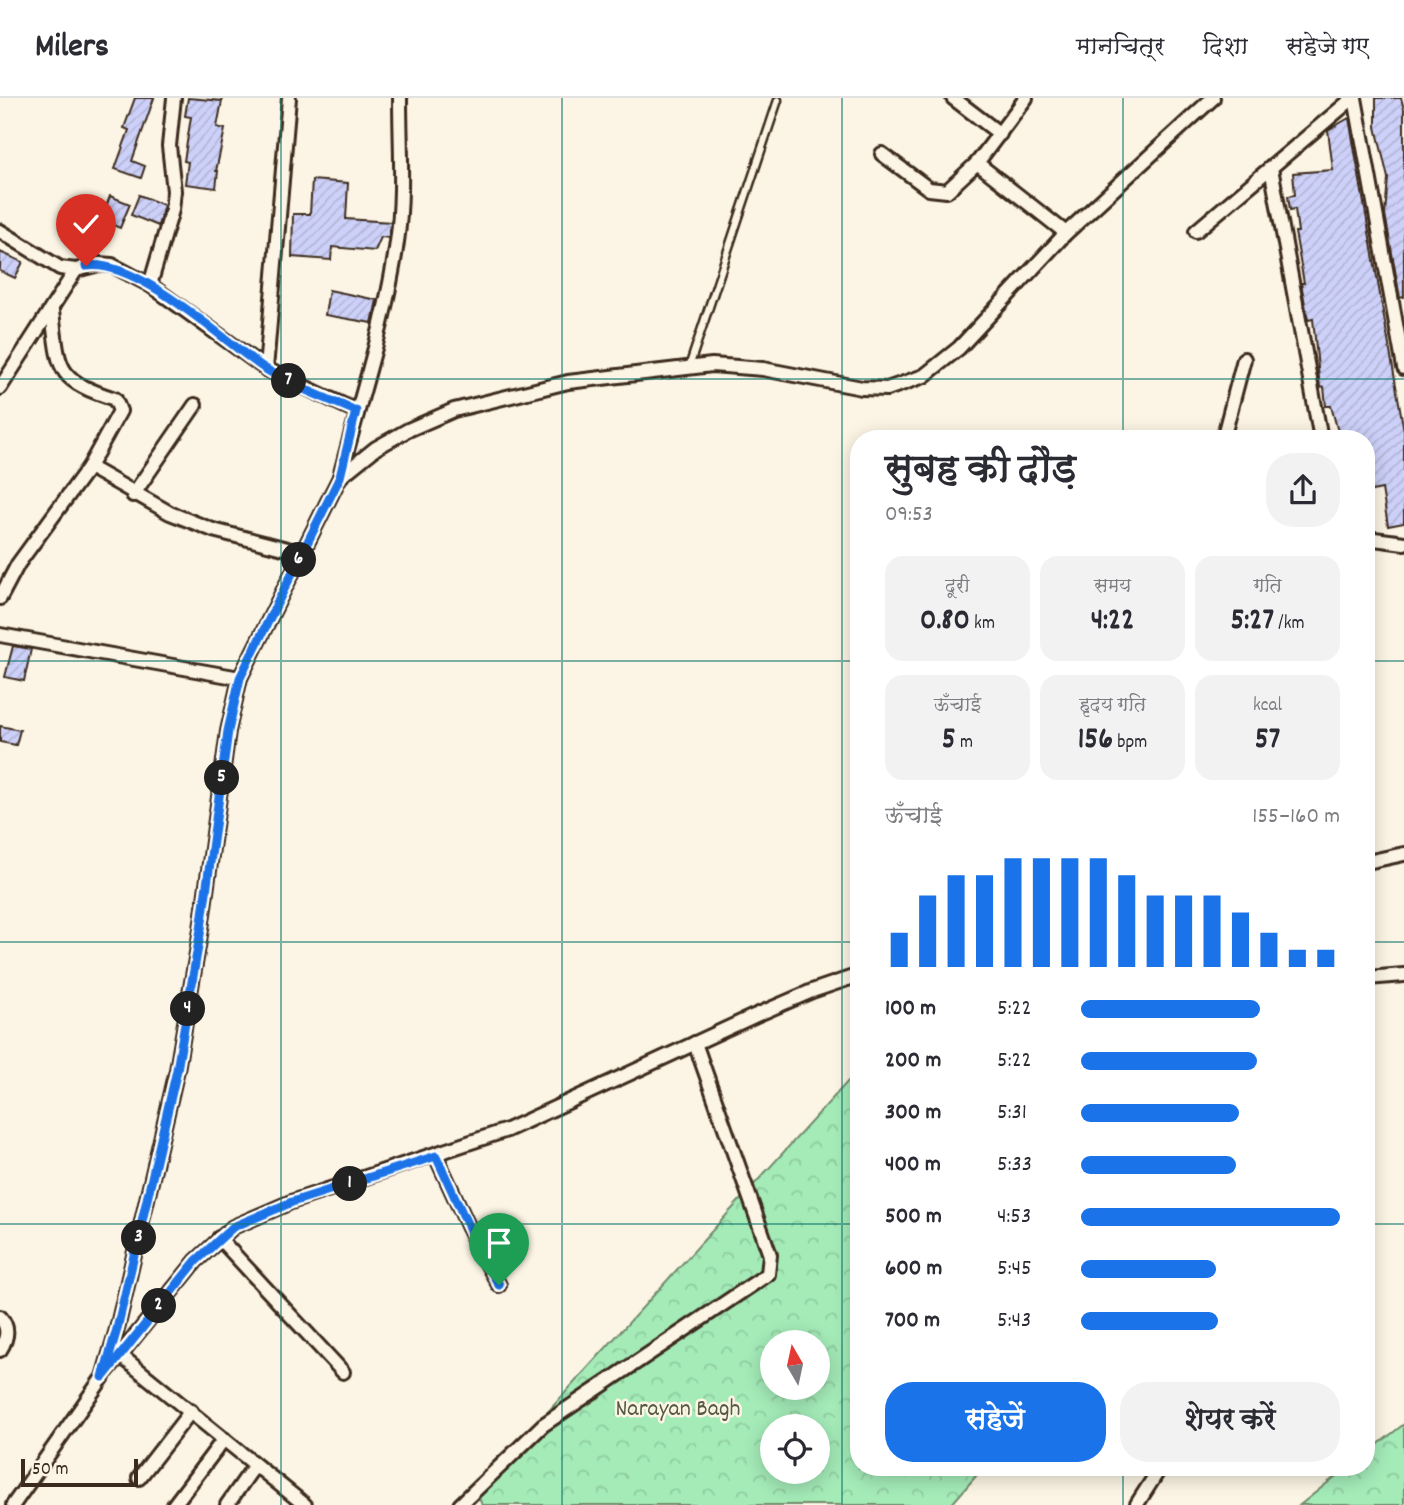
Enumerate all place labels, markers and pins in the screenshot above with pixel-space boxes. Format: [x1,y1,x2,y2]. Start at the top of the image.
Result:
pin [56,194,116,266]
pin: 7 [272,364,306,398]
pin: 6 [282,542,316,578]
pin: 5 [204,760,240,796]
pin: 4 [170,992,206,1026]
pin: 1 [332,1166,368,1202]
pin [469,1213,529,1285]
pin: 3 [122,1220,156,1256]
pin: 2 [142,1288,176,1324]

